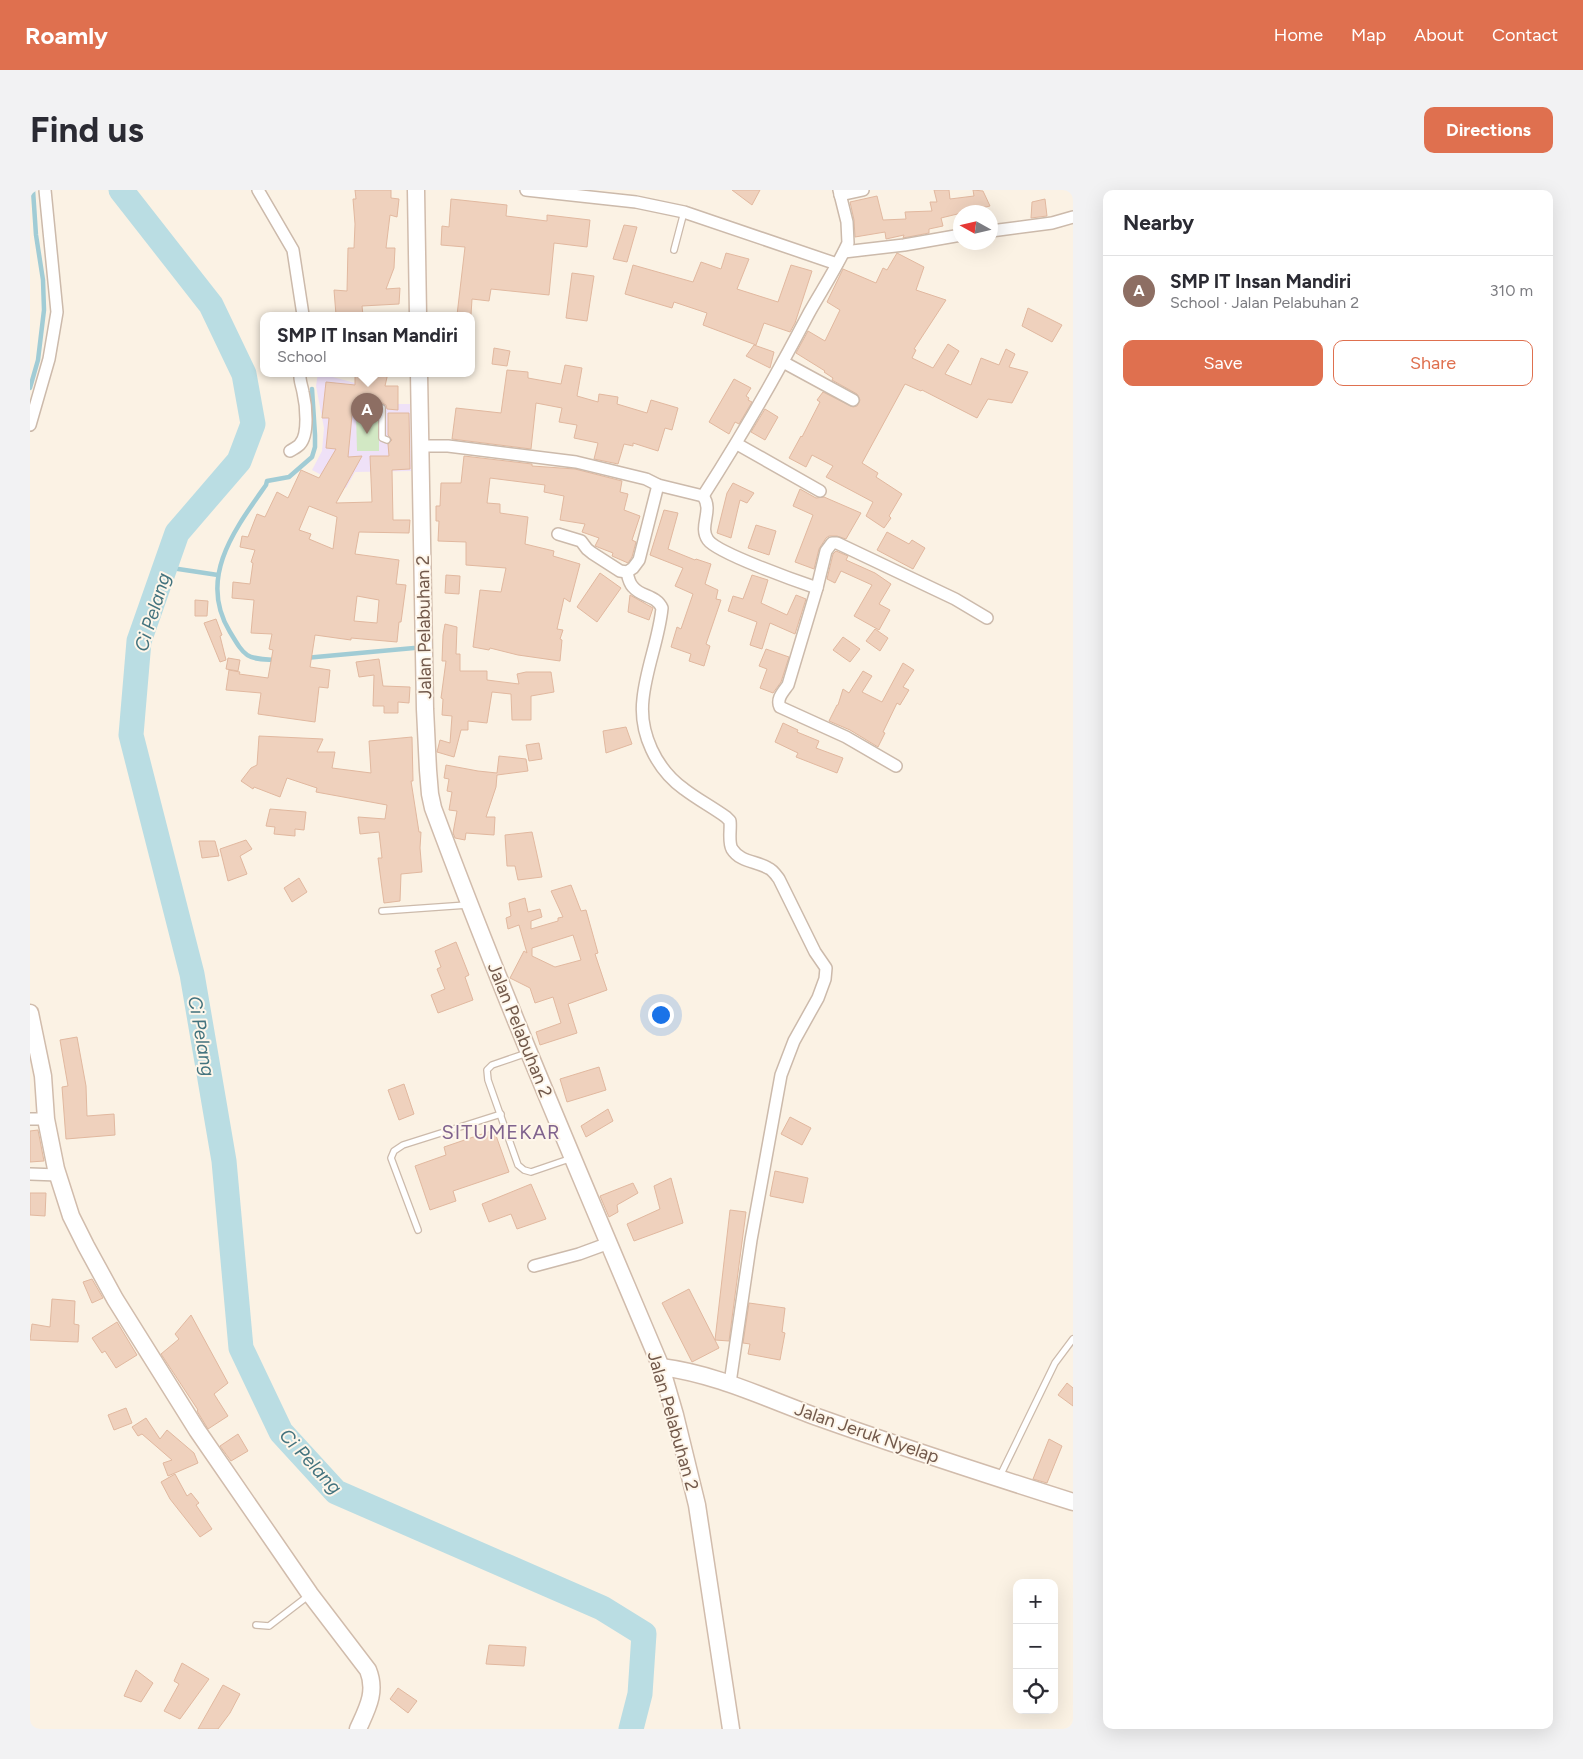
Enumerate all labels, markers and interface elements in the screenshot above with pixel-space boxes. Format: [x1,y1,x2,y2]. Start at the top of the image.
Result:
text: Roamly [25,21,108,50]
text: Home [1274,24,1323,46]
text: Map [1351,24,1386,46]
text: About [1414,24,1464,46]
text: Contact [1492,24,1558,46]
button: Directions [1424,107,1553,153]
text: Find us [30,109,144,151]
north arrow [953,205,998,250]
text: Nearby [1123,210,1194,235]
text: SMP IT Insan Mandiri [1170,270,1351,293]
text: A [1133,281,1145,300]
text: 310 m [1490,281,1533,300]
text: School · Jalan Pelabuhan 2 [1170,293,1359,312]
popup [260,312,475,377]
text: SMP IT Insan Mandiri [277,324,458,347]
button: Save [1123,340,1323,386]
button: Share [1333,340,1533,386]
text: School [277,347,326,366]
pin: A [351,393,383,434]
street label: Jalan Pelabuhan 2 [412,555,436,699]
water label: Ci Pelang [130,570,175,654]
street label: Jalan Pelabuhan 2 [483,959,557,1101]
water label: Ci Pelang [183,994,220,1078]
your location [648,1002,674,1028]
district label: SITUMEKAR [442,1120,560,1144]
street label: Jalan Pelabuhan 2 [643,1349,703,1493]
street label: Jalan Jeruk Nyelap [792,1398,942,1468]
water label: Ci Pelang [275,1424,347,1499]
map controls [1013,1579,1058,1714]
button: + [1013,1579,1058,1624]
button: − [1013,1624,1058,1669]
button: locate [1013,1669,1058,1714]

